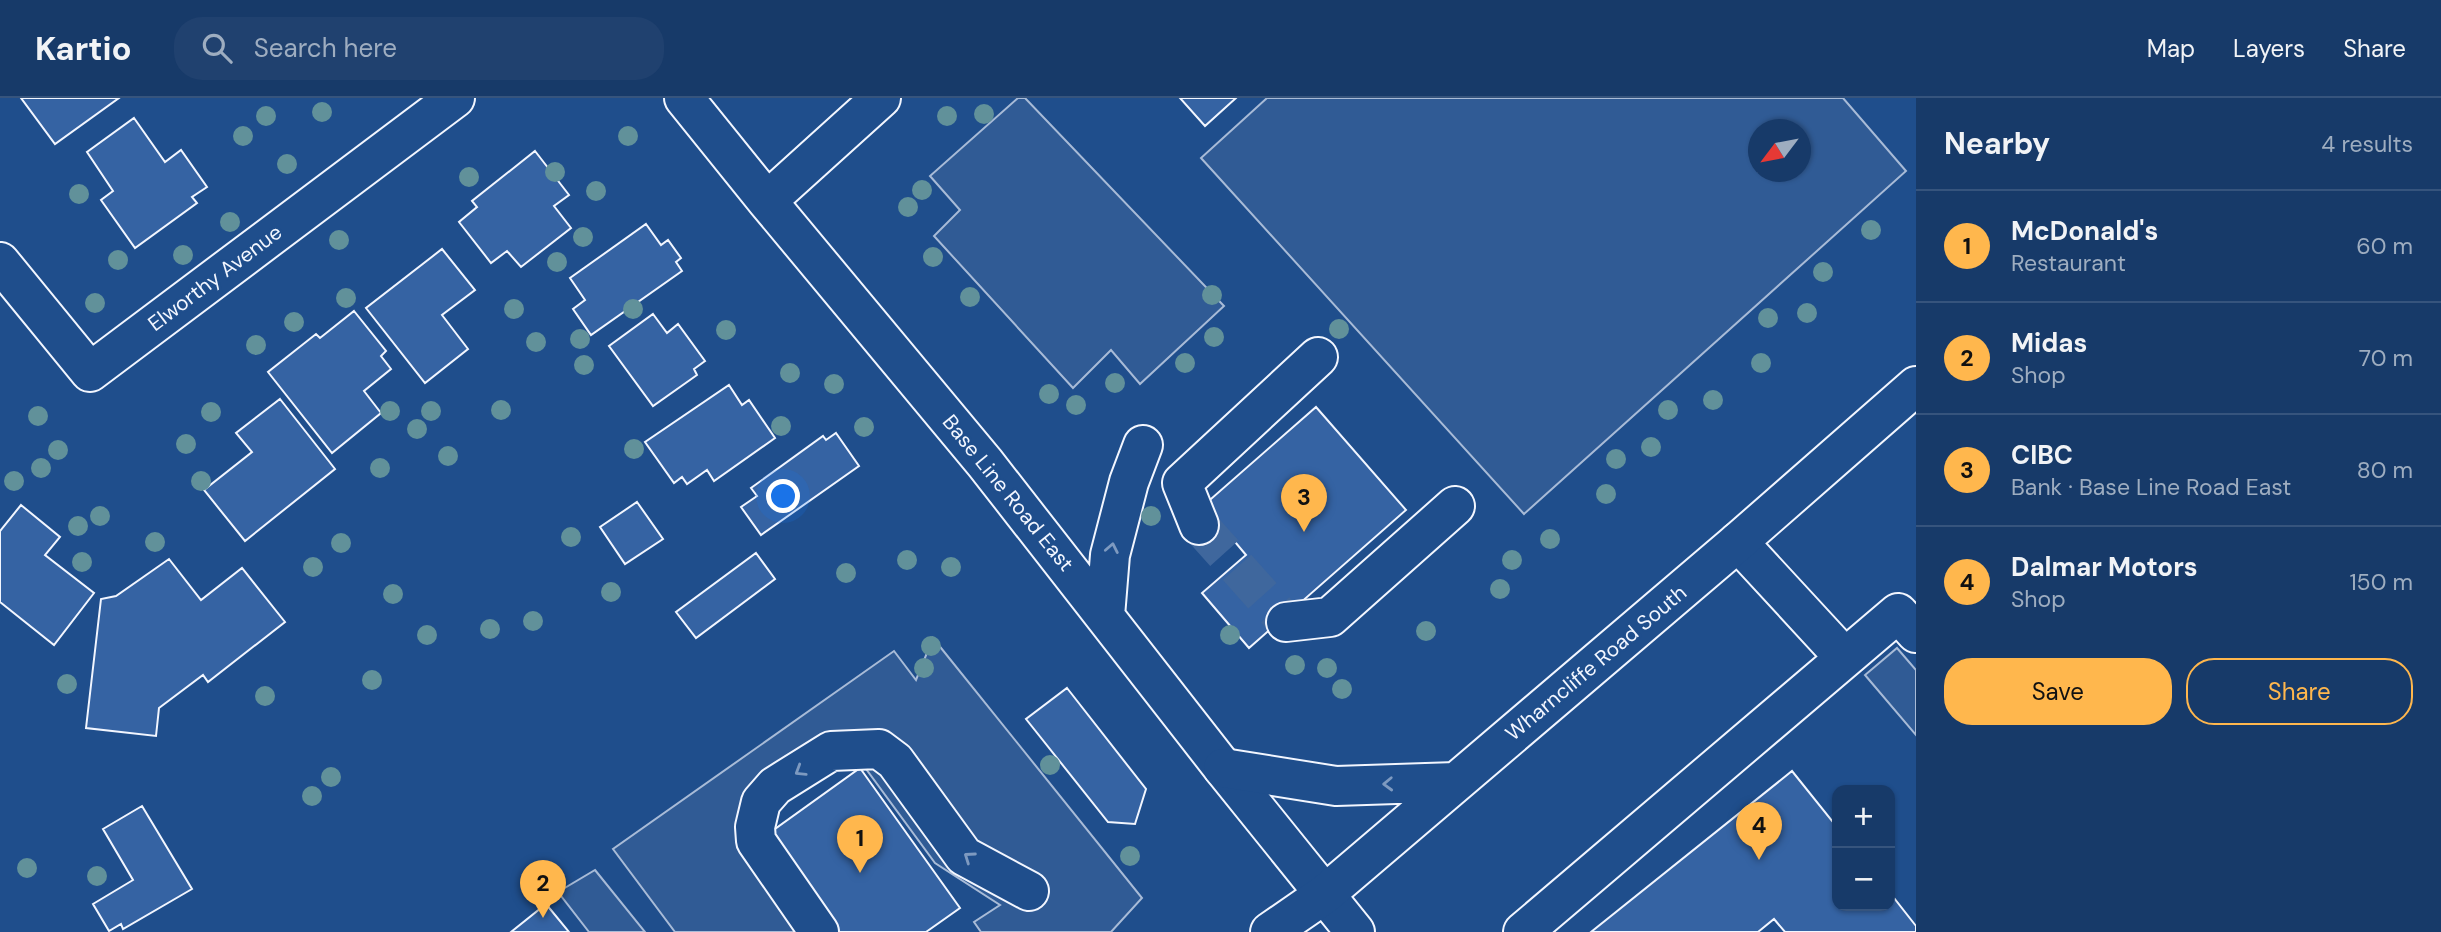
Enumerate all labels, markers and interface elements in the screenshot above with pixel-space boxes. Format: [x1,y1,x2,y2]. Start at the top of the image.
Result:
search box [174,17,664,80]
text: Kartio [35,27,132,70]
icon: search [198,29,236,67]
text: Search here [254,31,397,65]
text: Map [2147,33,2195,64]
text: Layers [2233,33,2305,64]
text: Share [2343,33,2406,64]
north arrow [1748,119,1811,182]
text: Nearby [1944,124,2050,163]
text: 4 results [2321,129,2413,159]
text: McDonald's [2011,214,2158,248]
street label: Elworthy Avenue [142,218,288,338]
text: 1 [1963,231,1971,261]
text: 60 m [2356,231,2413,261]
text: Restaurant [2011,248,2126,278]
text: Midas [2011,326,2087,360]
text: 2 [1960,343,1974,373]
text: 70 m [2359,343,2413,373]
text: Shop [2011,360,2066,390]
street label: Base Line Road East [936,409,1080,577]
text: CIBC [2011,438,2073,472]
text: 3 [1960,455,1974,485]
text: 80 m [2357,455,2413,485]
text: Bank · Base Line Road East [2011,472,2291,502]
pin: 3 [1281,474,1327,532]
your location [766,479,800,513]
one-way arrow [1103,542,1118,554]
text: Dalmar Motors [2011,550,2198,584]
text: 4 [1960,567,1974,597]
text: 150 m [2349,567,2413,597]
street label: Wharncliffe Road South [1500,579,1692,747]
text: Shop [2011,584,2066,614]
button: Save [1944,658,2172,725]
button: Share [2186,658,2413,725]
one-way arrow [795,762,808,775]
one-way arrow [1382,777,1393,792]
map controls [1832,785,1895,911]
button: + [1832,785,1895,848]
pin: 4 [1736,802,1782,860]
pin: 1 [837,815,883,873]
button: − [1832,848,1895,911]
one-way arrow [964,853,977,866]
pin: 2 [520,860,566,918]

